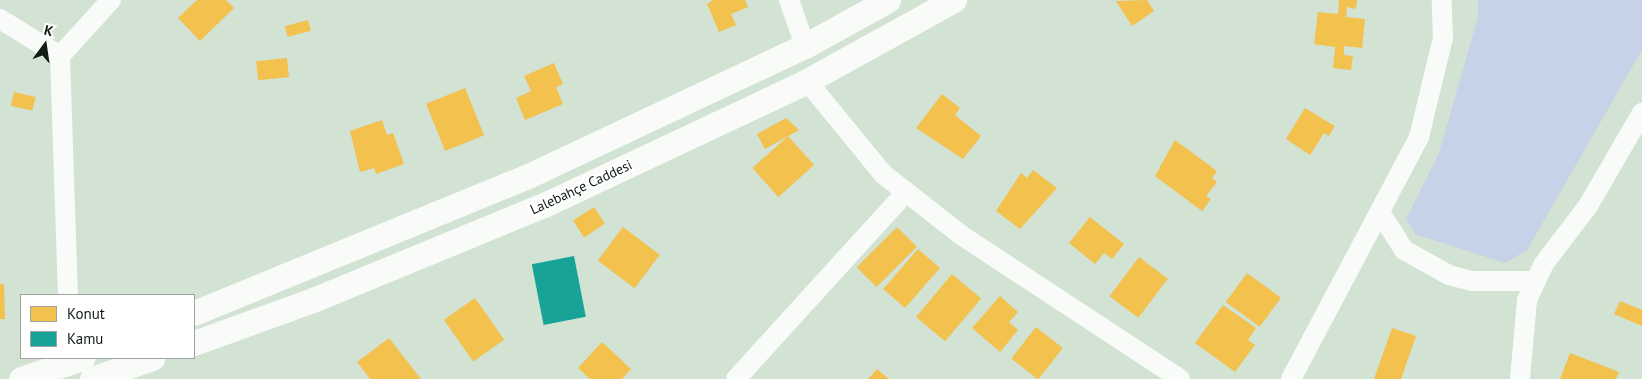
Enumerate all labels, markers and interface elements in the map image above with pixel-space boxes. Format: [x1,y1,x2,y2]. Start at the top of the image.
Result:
north arrow [20,20,70,70]
text: K [42,21,55,40]
street label: Lalebahçe Caddesi [527,156,635,218]
legend [20,294,195,359]
text: Konut [67,304,105,323]
text: Kamu [67,329,103,348]

